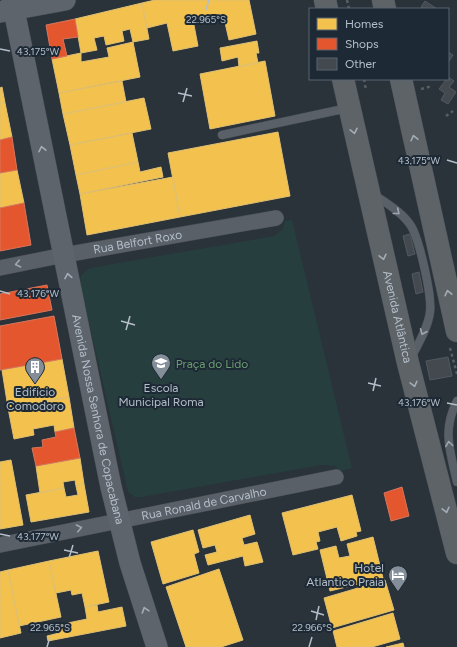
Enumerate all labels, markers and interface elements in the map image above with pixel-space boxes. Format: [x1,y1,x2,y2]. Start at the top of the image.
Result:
legend [309,8,449,80]
text: 22.965°S [186,13,226,26]
text: Homes [345,17,384,31]
text: Shops [345,37,379,51]
text: 43.175°W [17,45,60,58]
text: Other [345,57,376,71]
one-way arrow [349,128,357,134]
one-way arrow [410,135,418,142]
one-way arrow [38,146,46,152]
text: 43.175°W [398,154,441,167]
one-way arrow [393,207,400,214]
street label: Rua Belfort Roxo [92,228,183,257]
one-way arrow [378,254,387,261]
one-way arrow [15,260,21,268]
street label: Avenida Atlântica [380,269,415,364]
one-way arrow [64,273,73,279]
text: 43.176°W [17,287,59,300]
one-way arrow [445,289,453,296]
street label: Avenida Nossa Senhora de Copacabana [69,313,127,526]
one-way arrow [420,329,428,336]
school or university icon: Escola Municipal Roma [150,352,172,380]
building icon: Edificio Comodoro [24,356,46,384]
park label: Praça do Lido [176,357,248,371]
place label: Escola Municipal Roma [118,381,204,409]
one-way arrow [409,381,417,387]
place label: Edificio Comodoro [6,385,64,413]
text: 43.176°W [398,396,440,409]
one-way arrow [444,441,453,447]
street label: Rua Ronald de Carvalho [140,484,268,523]
one-way arrow [441,506,450,513]
one-way arrow [76,524,82,533]
text: 43.177°W [17,530,59,543]
place label: Hotel Atlantico Praia [306,561,384,589]
hotel icon: Hotel Atlantico Praia [387,564,409,592]
one-way arrow [141,607,150,614]
text: 22.965°S [30,621,70,634]
text: 22.966°S [292,621,332,634]

